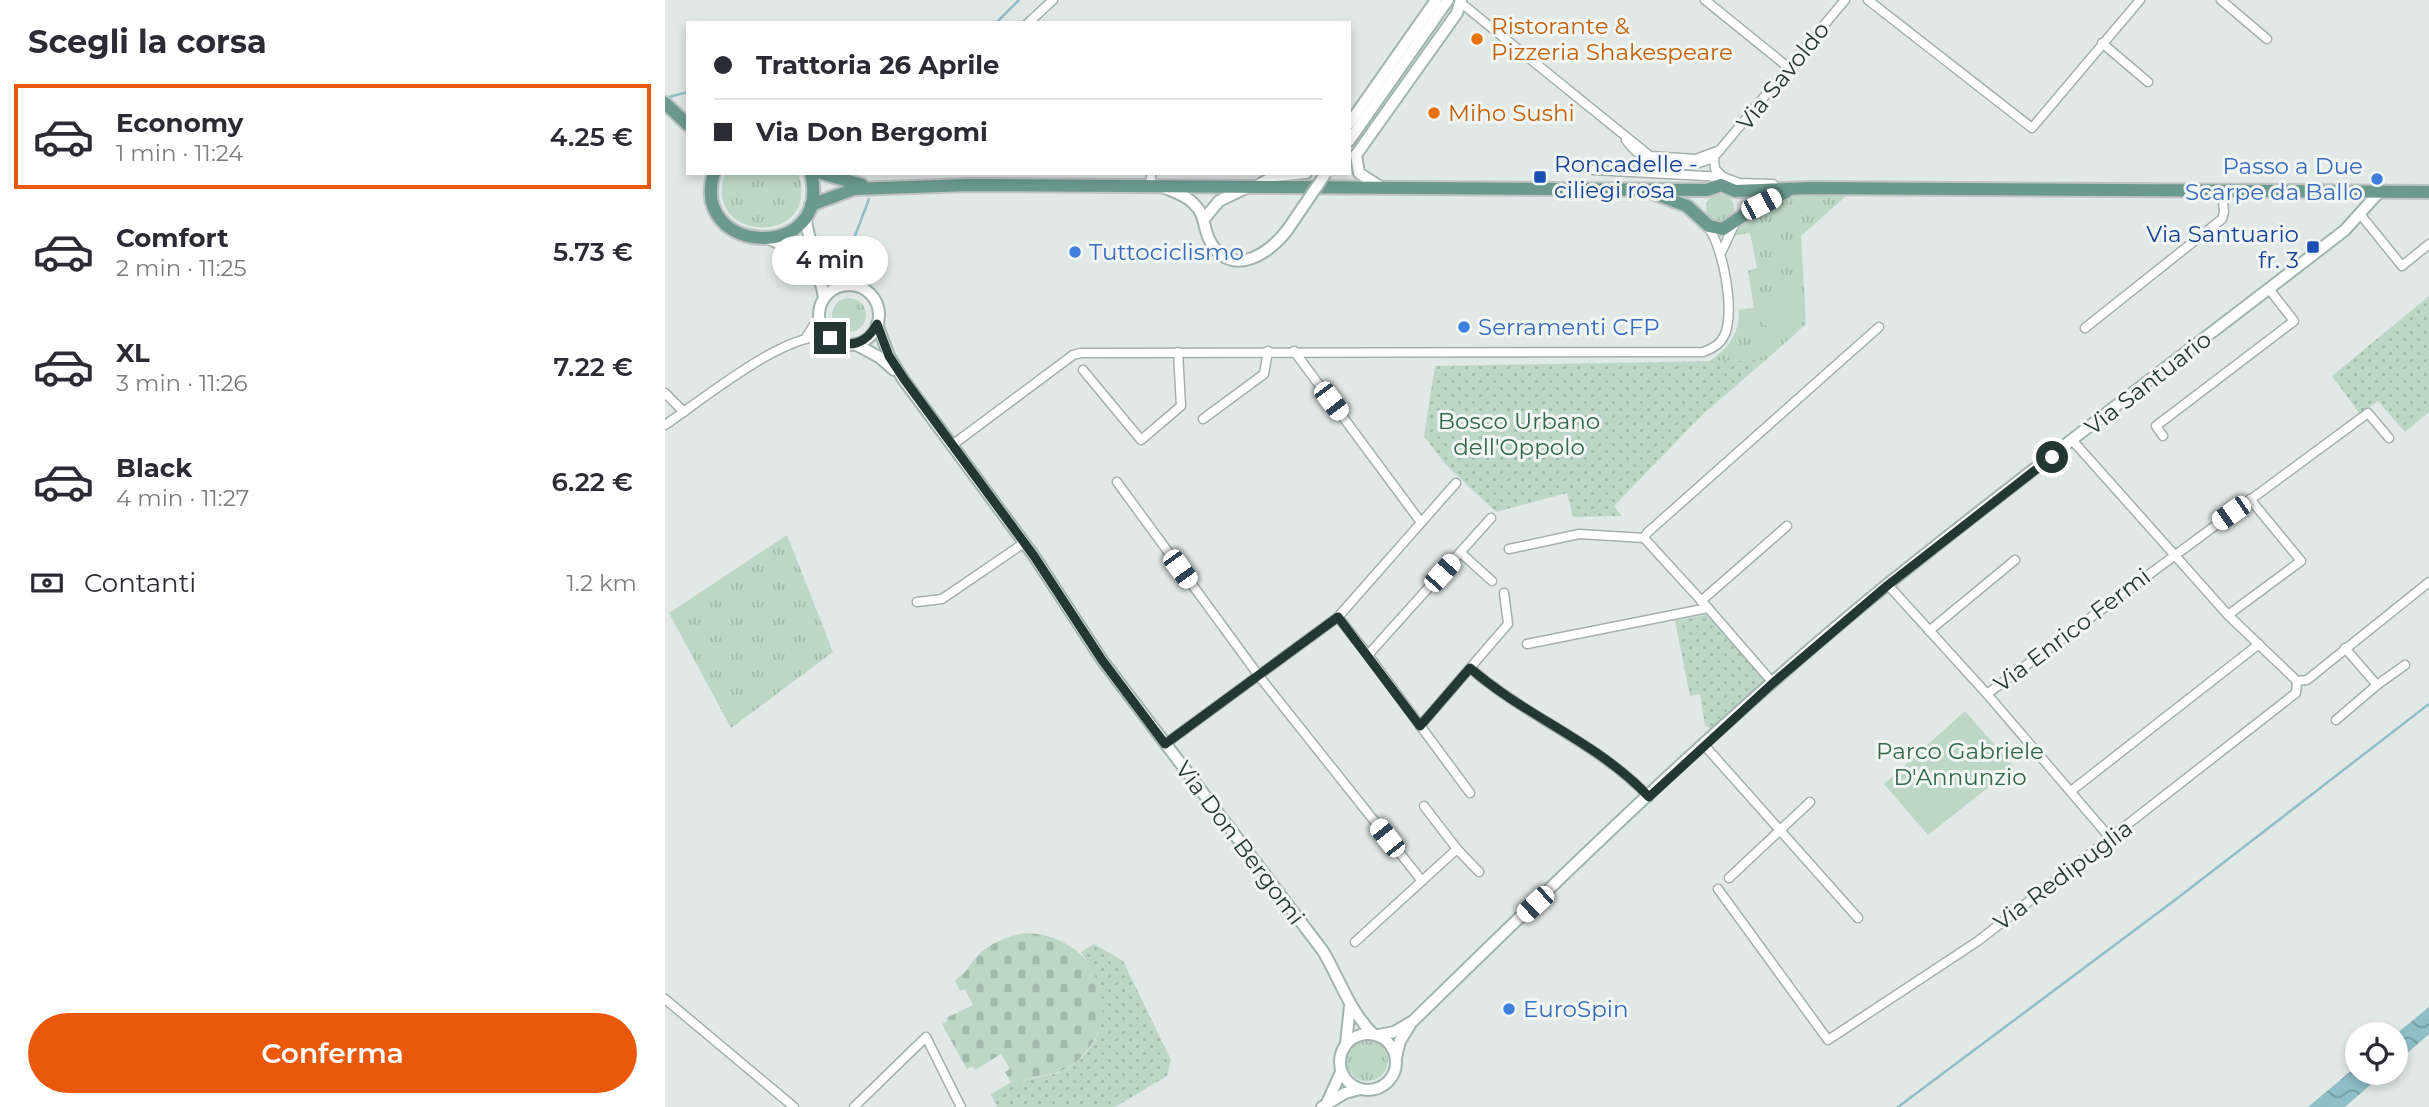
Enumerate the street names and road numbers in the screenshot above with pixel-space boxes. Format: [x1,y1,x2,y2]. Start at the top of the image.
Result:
street label: Via Savoldo [1731,16,1835,136]
street label: Via Santuario [2079,325,2217,441]
street label: Via Enrico Fermi [1988,562,2156,698]
street label: Via Don Bergomi [1169,756,1311,930]
street label: Via Redipuglia [1988,814,2138,936]

